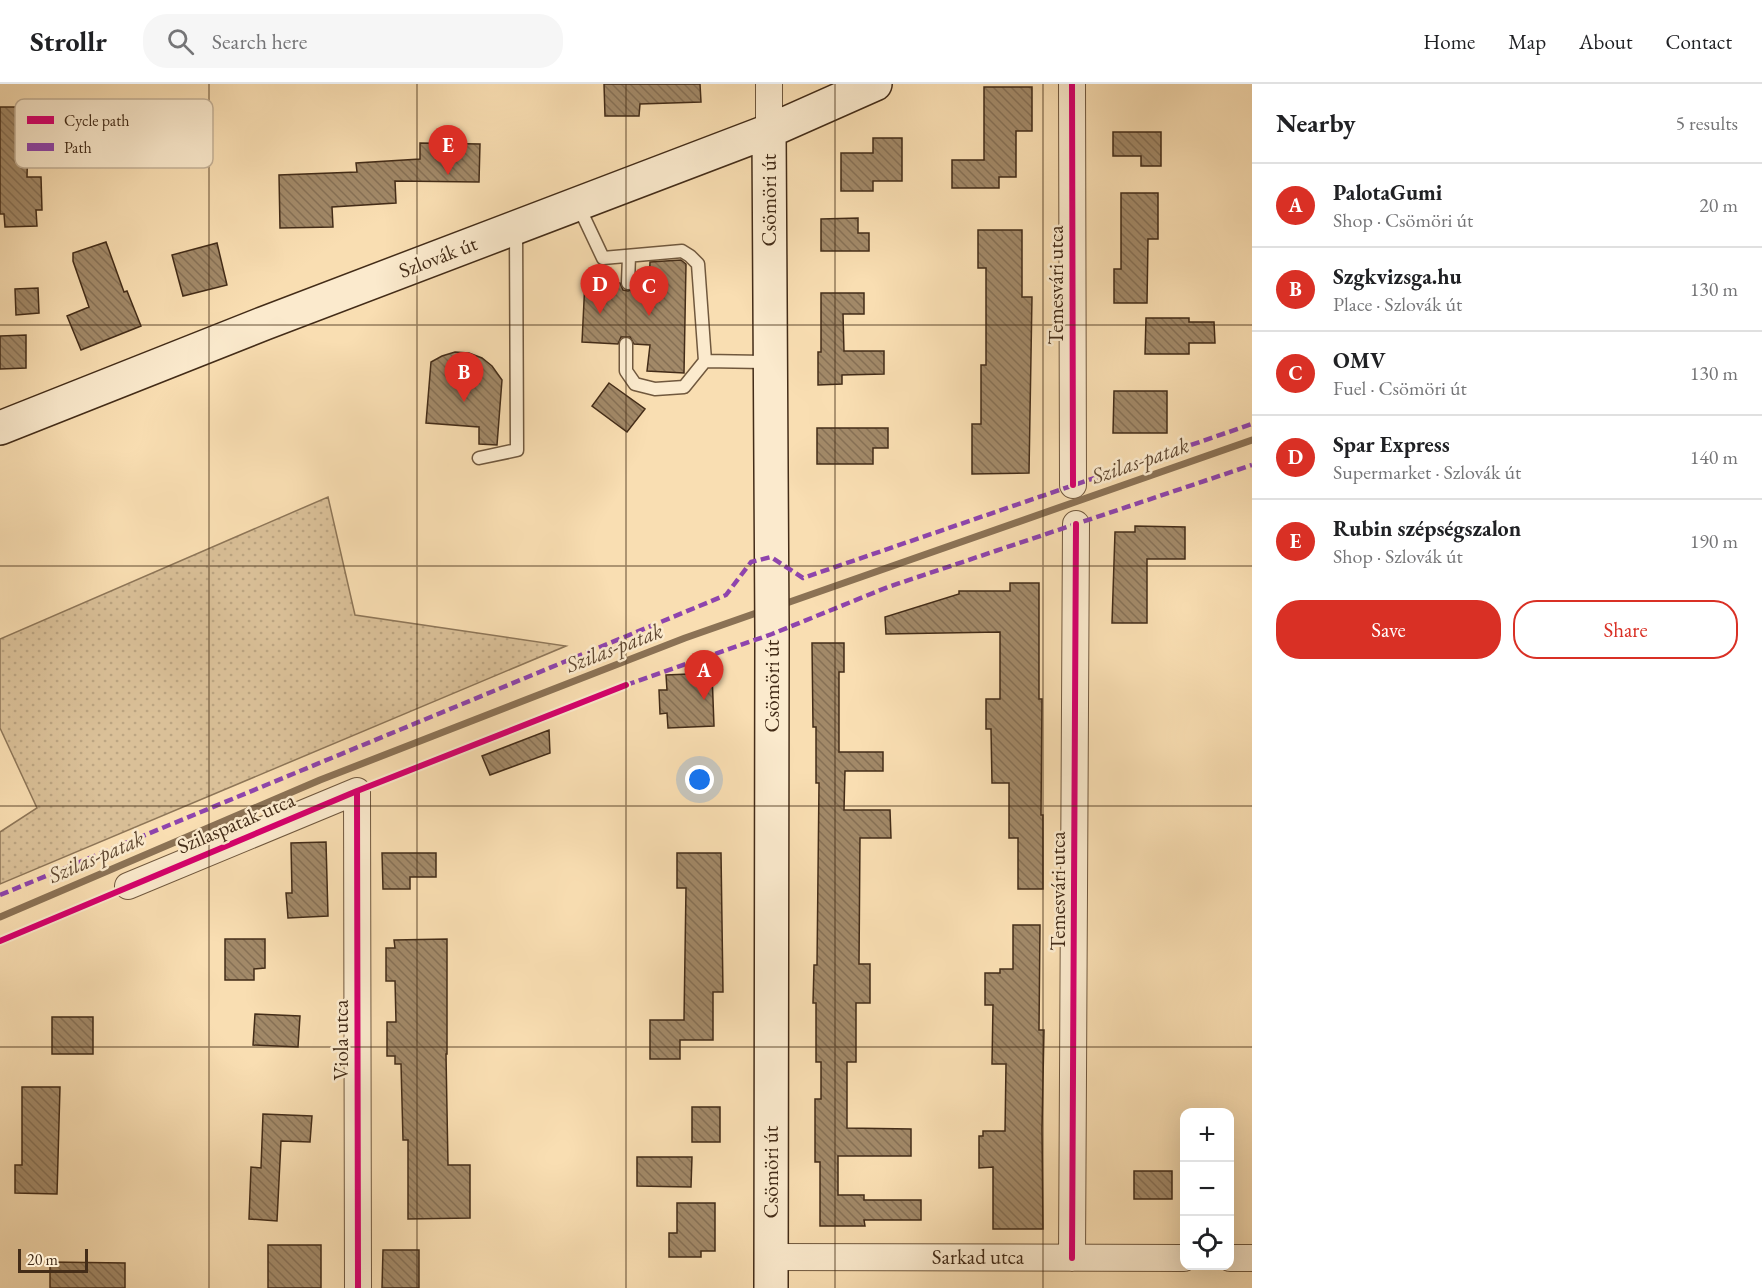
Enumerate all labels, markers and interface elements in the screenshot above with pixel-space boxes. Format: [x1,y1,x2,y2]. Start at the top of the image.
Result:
search box [143,14,563,68]
text: Strollr [30,23,107,59]
icon: search [164,25,197,58]
text: Search here [212,27,307,56]
text: Home [1423,28,1475,55]
text: Map [1508,28,1546,55]
text: About [1579,28,1632,55]
text: Contact [1665,28,1732,55]
legend [15,99,213,168]
text: Nearby [1276,106,1356,140]
text: Cycle path [64,110,129,131]
text: 5 results [1675,110,1738,136]
pin: E [428,126,468,175]
text: Path [64,137,92,158]
street label: Csömöri út [755,153,782,246]
text: PalotaGumi [1333,178,1442,207]
text: A [1288,192,1303,218]
text: 20 m [1699,192,1738,218]
text: Shop · Csömöri út [1333,207,1473,233]
street label: Temesvári utca [1042,225,1069,345]
street label: Szlovák út [395,229,481,284]
text: Szgkvizsga.hu [1333,262,1462,291]
pin: D [580,264,620,314]
pin: C [630,266,668,316]
text: B [1289,276,1302,302]
text: 130 m [1690,276,1738,302]
text: Place · Szlovák út [1333,291,1462,317]
text: OMV [1333,346,1385,375]
pin: B [444,352,484,402]
text: C [1288,360,1303,386]
text: 130 m [1690,360,1738,386]
text: Fuel · Csömöri út [1333,375,1467,401]
water label: Szilas-patak [1087,430,1193,491]
text: Spar Express [1333,430,1450,459]
text: D [1288,444,1303,470]
text: 140 m [1690,444,1738,470]
text: Supermarket · Szlovák út [1333,459,1521,485]
text: Rubin szépségszalon [1333,514,1521,543]
text: E [1290,528,1301,554]
text: 190 m [1690,528,1738,554]
text: Shop · Szlovák út [1333,543,1463,569]
button: Save [1276,600,1501,659]
button: Share [1513,600,1738,659]
water label: Szilas-patak [561,616,667,680]
street label: Csömöri út [758,639,785,732]
pin: A [684,650,724,700]
your location [685,765,714,794]
street label: Szilaspatak utca [173,785,299,859]
water label: Szilas-patak [43,823,149,890]
street label: Temesvári utca [1044,831,1071,951]
street label: Viola utca [327,999,354,1080]
map controls [1180,1108,1234,1270]
button: + [1180,1108,1234,1162]
street label: Csömöri út [757,1125,784,1218]
button: − [1180,1162,1234,1216]
button: locate [1180,1216,1234,1270]
street label: Sarkad utca [932,1243,1025,1270]
scale bar [18,1246,88,1274]
text: 20 m [27,1249,58,1270]

